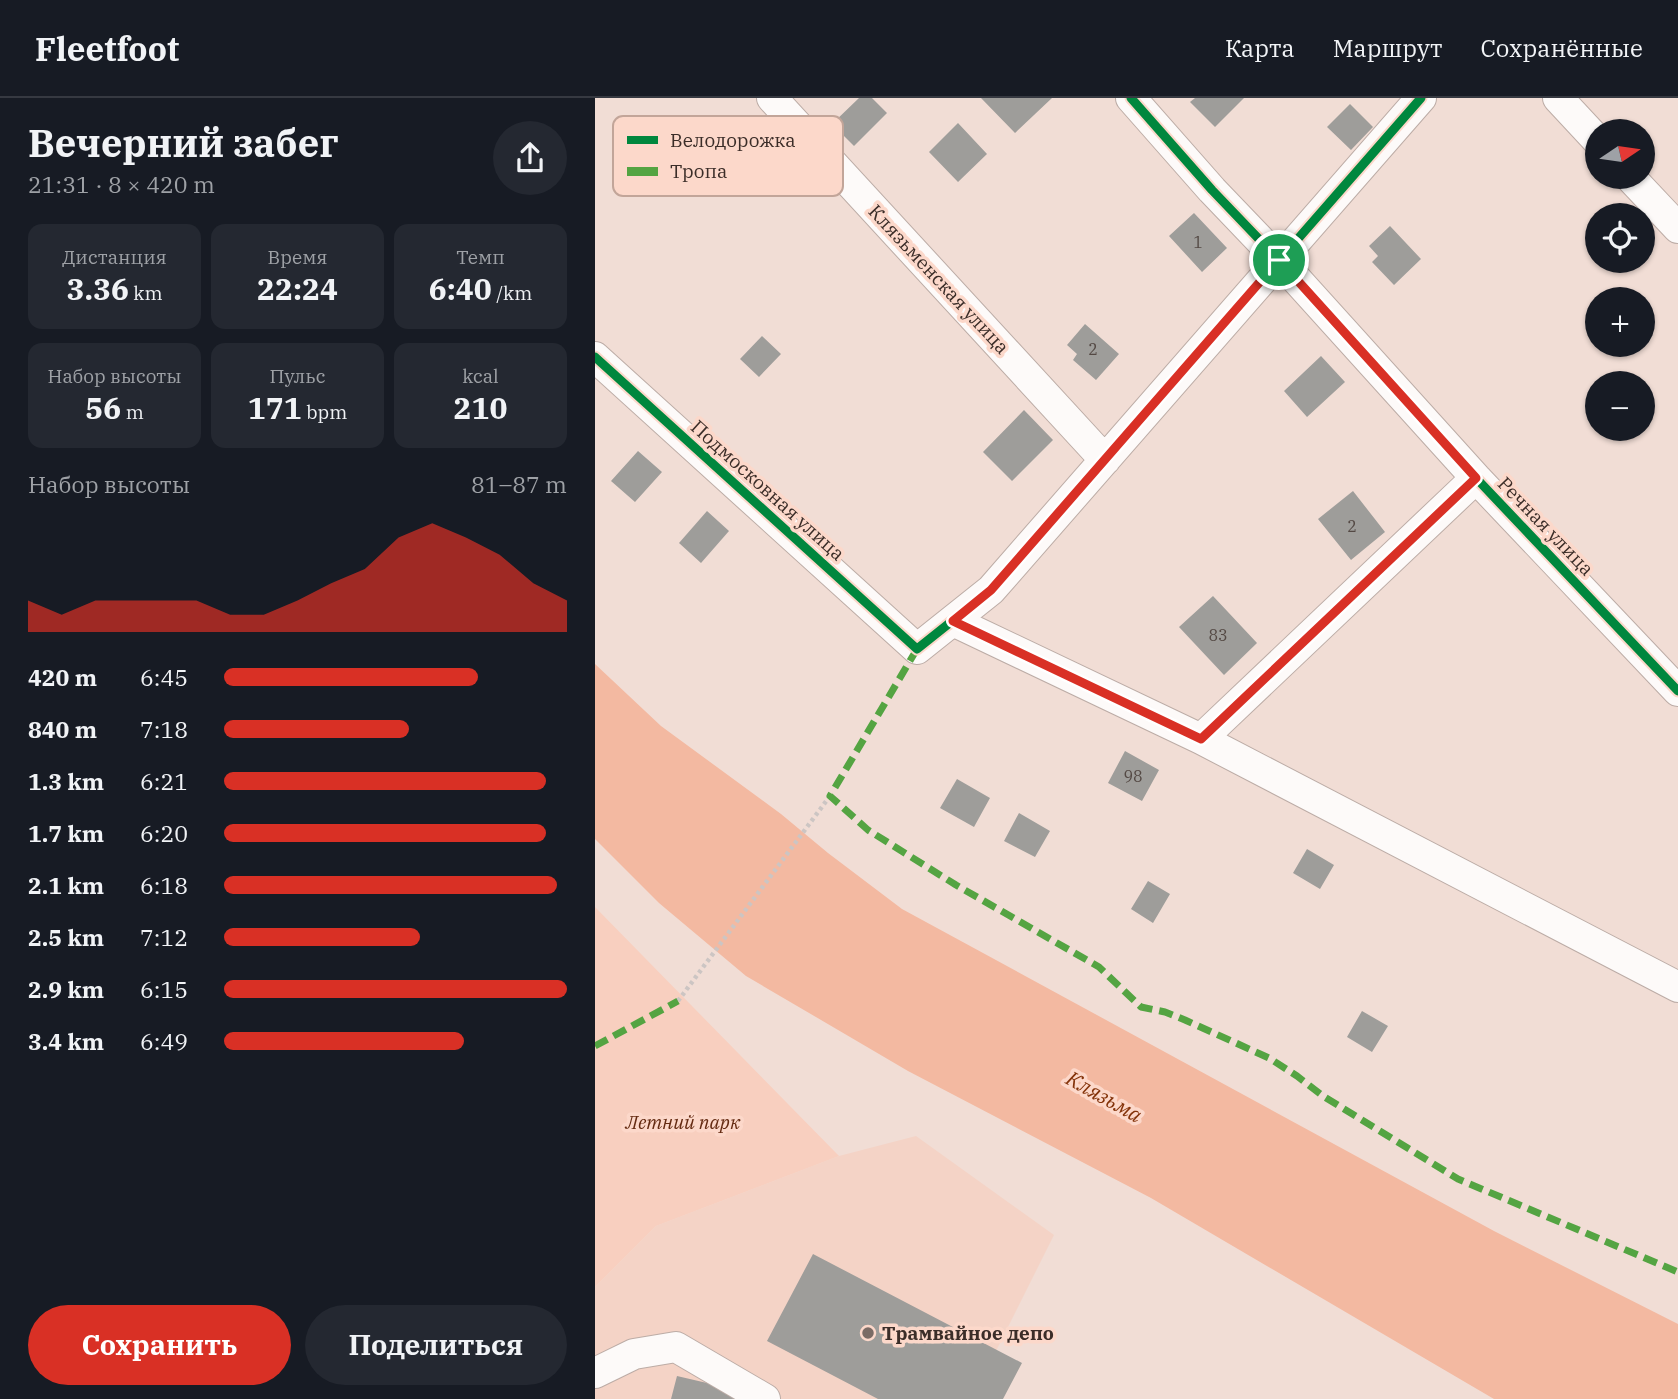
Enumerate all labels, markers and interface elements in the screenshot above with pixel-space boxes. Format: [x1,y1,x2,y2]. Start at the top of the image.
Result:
text: Fleetfoot [35,27,179,70]
text: Карта [1225,32,1295,64]
text: Маршрут [1333,32,1442,64]
text: Сохранённые [1480,32,1643,64]
legend [613,116,843,196]
text: Вечерний забег [28,118,339,167]
north arrow [1585,119,1655,189]
map controls [1585,119,1655,441]
button: share [493,121,567,195]
text: Велодорожка [670,128,796,152]
text: Тропа [670,159,727,183]
text: 21:31 · 8 × 420 m [28,169,215,199]
street label: Клязьменская улица [864,199,1014,359]
button: locate [1585,203,1655,273]
pin [1249,230,1309,290]
house number: 1 [1193,232,1203,252]
icon: arrive [1260,241,1298,279]
text: Дистанция [62,245,167,269]
text: Время [267,245,328,269]
text: Темп [456,245,505,269]
text: 3.36 [66,269,129,308]
text: 22:24 [257,269,338,308]
text: 6:40 [429,269,492,308]
text: km [129,281,163,305]
text: /km [492,281,532,305]
button: + [1585,287,1655,357]
house number: 2 [1088,339,1098,359]
text: Набор высоты [47,364,182,388]
text: Пульс [269,364,326,388]
text: kcal [462,364,499,388]
button: − [1585,371,1655,441]
text: 56 [85,388,121,427]
text: 171 [248,388,302,427]
text: 210 [454,388,508,427]
text: m [121,400,144,424]
text: bpm [302,400,347,424]
street label: Подмосковная улица [686,415,850,565]
text: Набор высоты [28,469,190,499]
text: 81–87 m [471,469,567,499]
street label: Речная улица [1493,472,1599,580]
house number: 2 [1347,516,1357,536]
house number: 83 [1208,625,1228,645]
text: 420 m [28,662,97,692]
text: 6:45 [140,662,188,692]
text: 840 m [28,714,97,744]
text: 7:18 [140,714,188,744]
text: 1.3 km [28,766,104,796]
text: 6:21 [140,766,188,796]
house number: 98 [1123,766,1143,786]
text: 1.7 km [28,818,104,848]
text: 6:20 [140,818,188,848]
text: 2.1 km [28,870,104,900]
text: 6:18 [140,870,188,900]
text: 2.5 km [28,922,104,952]
text: 7:12 [140,922,188,952]
text: 2.9 km [28,974,104,1004]
text: 6:15 [140,974,188,1004]
text: 3.4 km [28,1026,104,1056]
text: 6:49 [140,1026,188,1056]
water label: Клязьма [1061,1063,1148,1129]
park label: Летний парк [625,1110,741,1134]
button: Сохранить [28,1305,291,1385]
button: Поделиться [305,1305,567,1385]
place label: Трамвайное депо [882,1321,1054,1345]
marker: Трамвайное депо [860,1325,876,1341]

